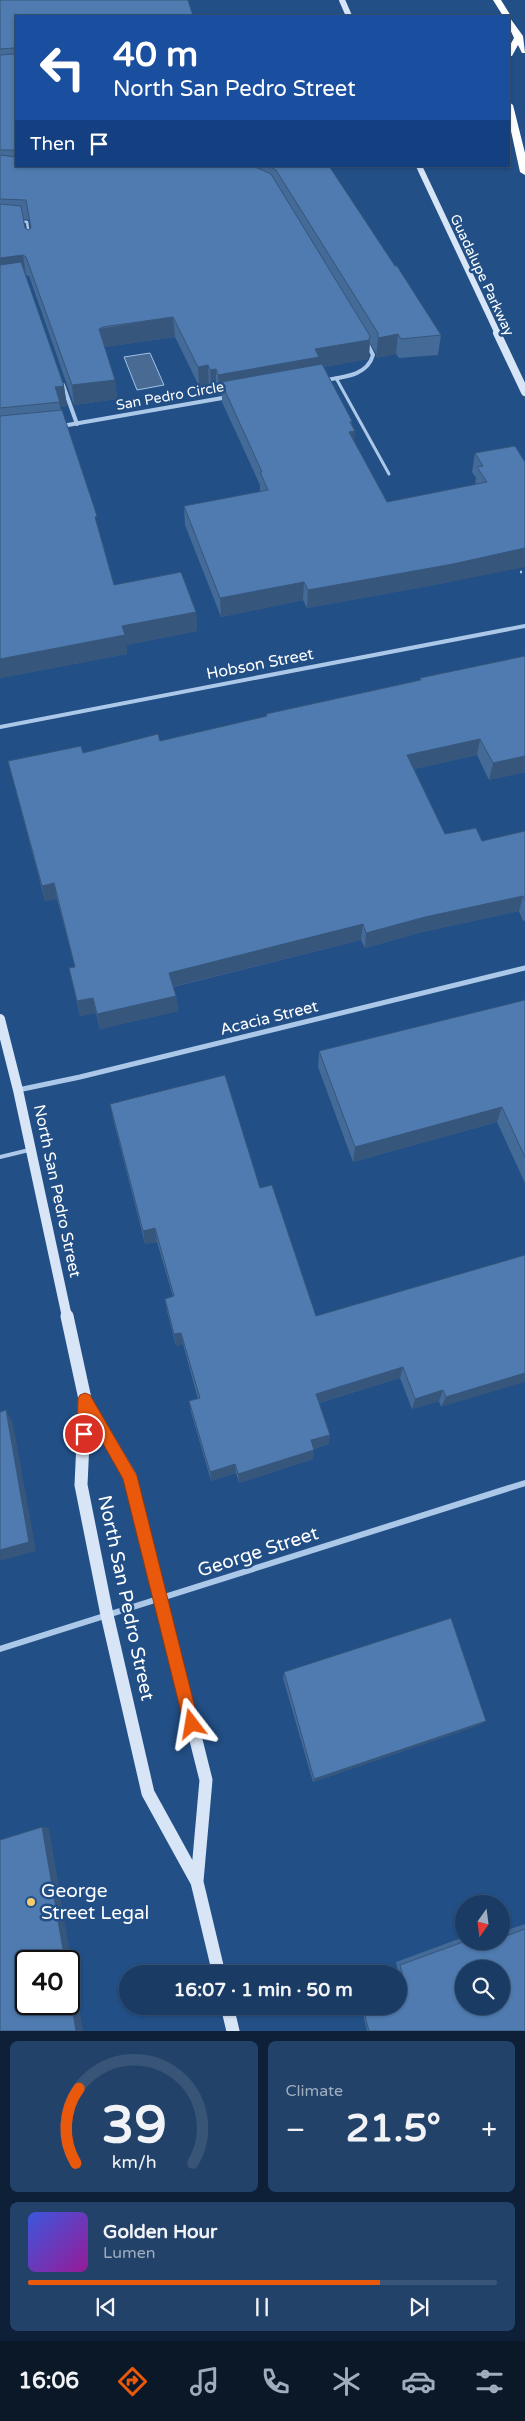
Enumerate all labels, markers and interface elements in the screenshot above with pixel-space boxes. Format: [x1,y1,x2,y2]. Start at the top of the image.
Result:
text: 40 m [113,34,198,76]
icon: left [30,35,95,100]
text: North San Pedro Street [113,76,356,102]
icon: arrive [85,130,113,158]
text: Then [30,133,75,155]
street label: Guadalupe Parkway [446,211,518,339]
street label: San Pedro Circle [115,378,225,414]
street label: Hobson Street [205,644,315,684]
street label: Acacia Street [218,996,320,1040]
street label: North San Pedro Street [29,1103,85,1279]
pin [63,1413,105,1455]
icon: arrive [70,1420,98,1448]
street label: North San Pedro Street [93,1493,159,1703]
street label: George Street [195,1522,321,1582]
position arrow [165,1697,217,1749]
place label: George Street Legal [41,1880,149,1924]
north arrow [455,1895,510,1950]
map controls [455,1895,510,2015]
marker: George Street Legal [25,1896,37,1908]
speed limit sign: 40 [15,1950,80,2015]
button: search [455,1960,510,2015]
text: 16:07 · 1 min · 50 m [173,1979,353,2001]
text: Climate [286,2081,343,2101]
text: 39 [101,2094,166,2157]
text: 21.5° [346,2106,441,2152]
text: − [286,2113,305,2147]
text: + [481,2113,497,2147]
text: km/h [111,2152,156,2173]
text: Golden Hour [103,2221,217,2243]
text: Lumen [103,2243,155,2263]
icon: previous [92,2293,120,2321]
icon: pause [248,2293,276,2321]
icon: next [405,2293,433,2321]
icon: directions [115,2364,150,2399]
icon: music [187,2364,222,2399]
icon: phone [258,2364,293,2399]
icon: climate [329,2364,364,2399]
icon: car [401,2364,436,2399]
icon: filters [472,2364,507,2399]
text: 16:06 [18,2368,79,2394]

